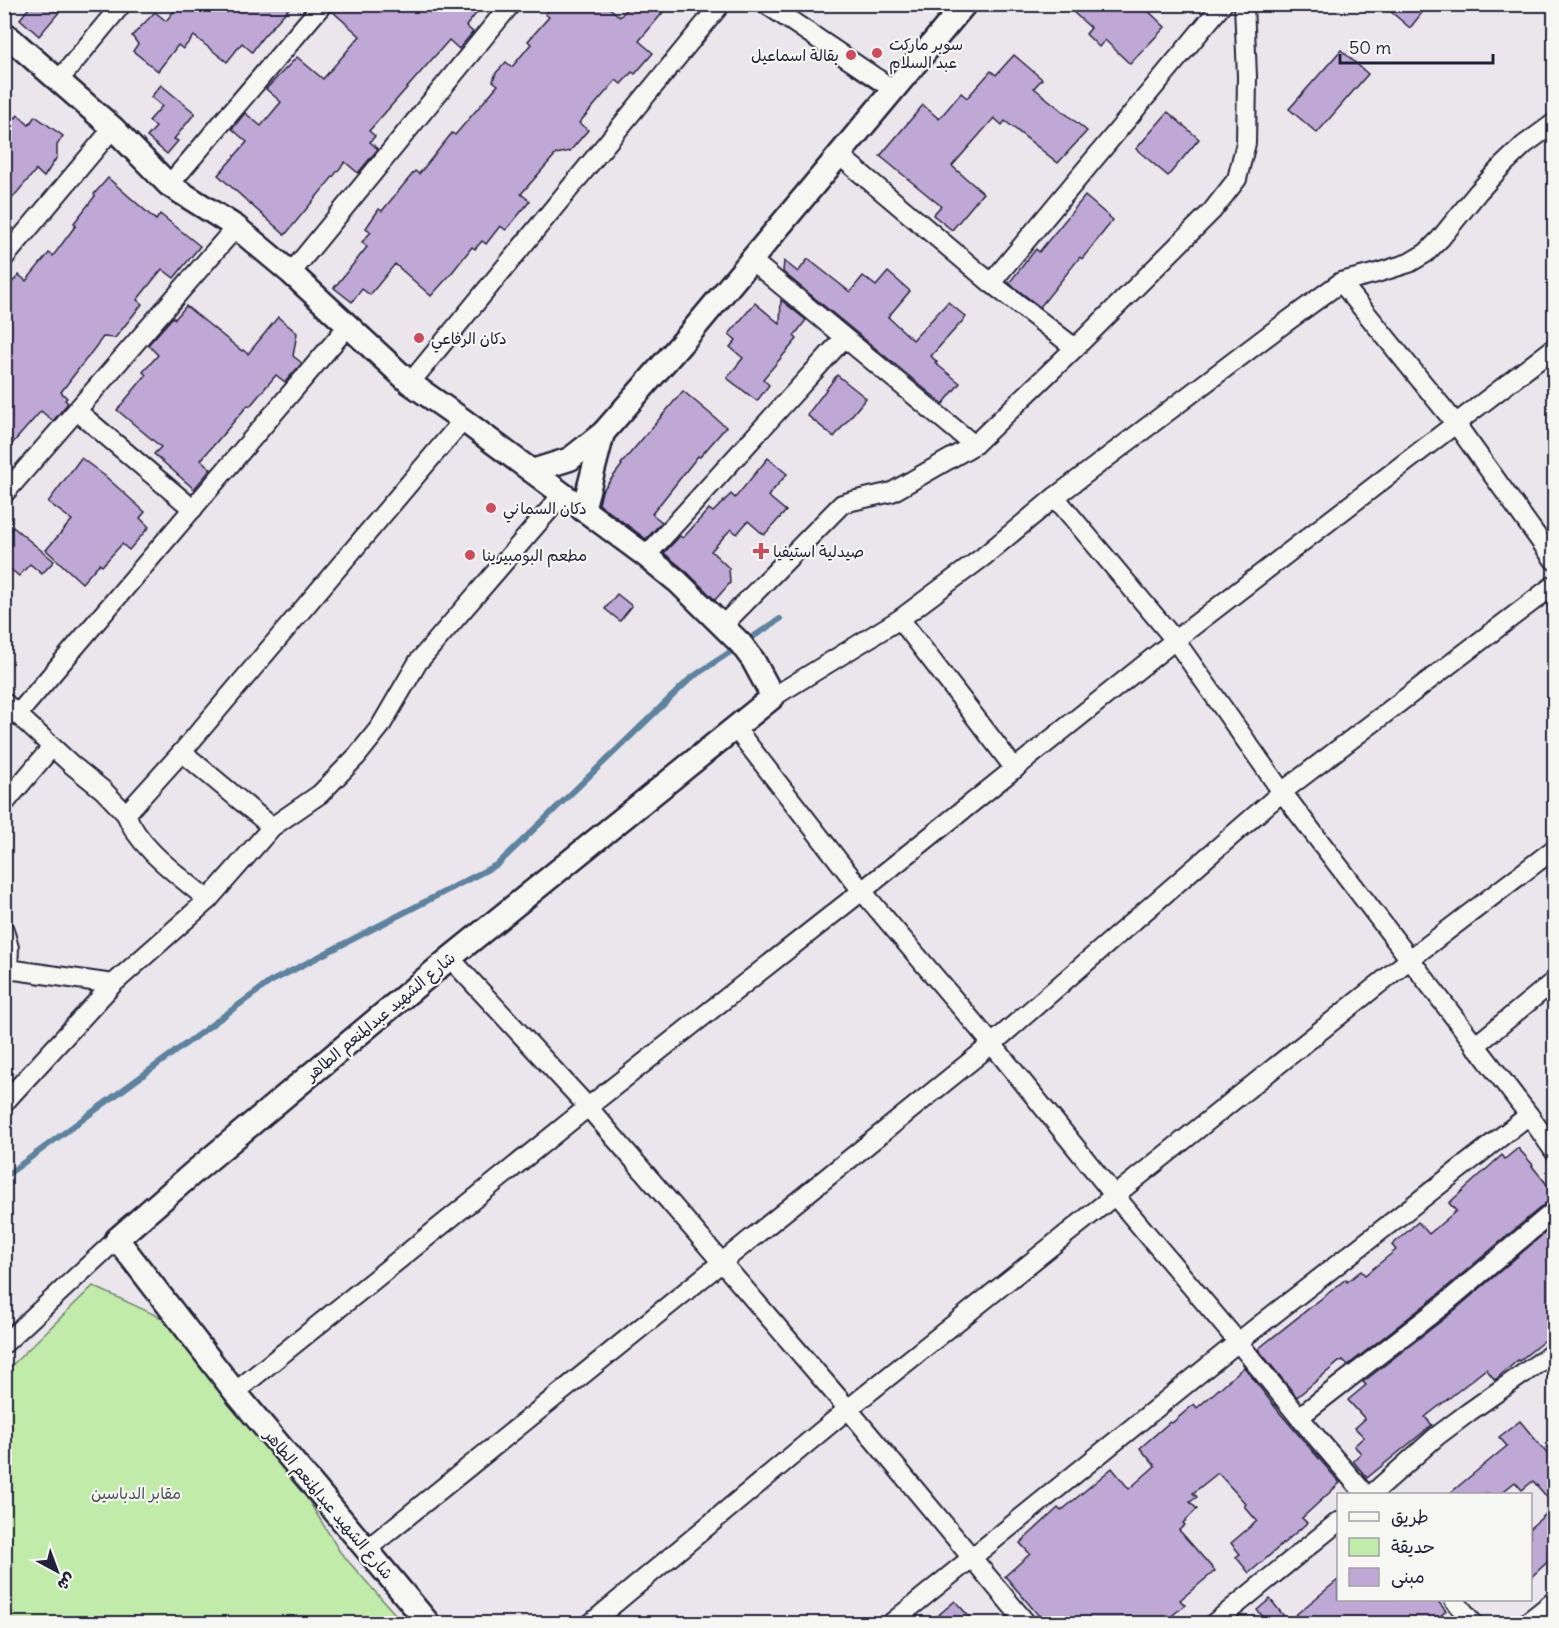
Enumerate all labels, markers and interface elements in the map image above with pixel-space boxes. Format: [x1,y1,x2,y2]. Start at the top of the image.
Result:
scale bar [1340,27,1493,65]
place label: سوبر ماركت عبد السلام [889,34,963,75]
text: 50 m [1349,36,1391,59]
place label: بقالة اسماعيل [751,45,839,65]
marker: سوبر ماركت عبد السلام [870,46,884,60]
marker: بقالة اسماعيل [844,48,858,62]
place label: دكان الرفاعي [431,328,507,353]
marker: دكان الرفاعي [412,331,426,345]
place label: دكان السماني [503,498,587,523]
marker: دكان السماني [484,501,498,515]
place label: صيدلية استيفيا [773,541,864,561]
marker: صيدلية استيفيا [754,544,768,558]
place label: مطعم البومبيرينا [482,545,587,568]
marker: مطعم البومبيرينا [463,548,477,562]
street label: شارع الشهيد عبدالمنعم الطاهر [299,947,461,1088]
street label: شارع الشهيد عبدالمنعم الطاهر [257,1423,398,1585]
park label: مقابر الدباسين [91,1483,181,1503]
legend [1337,1493,1532,1601]
text: طريق [1391,1505,1429,1528]
text: حديقة [1391,1535,1435,1558]
north arrow [27,1541,87,1601]
text: مبنى [1391,1565,1425,1588]
text: ش [54,1569,80,1596]

